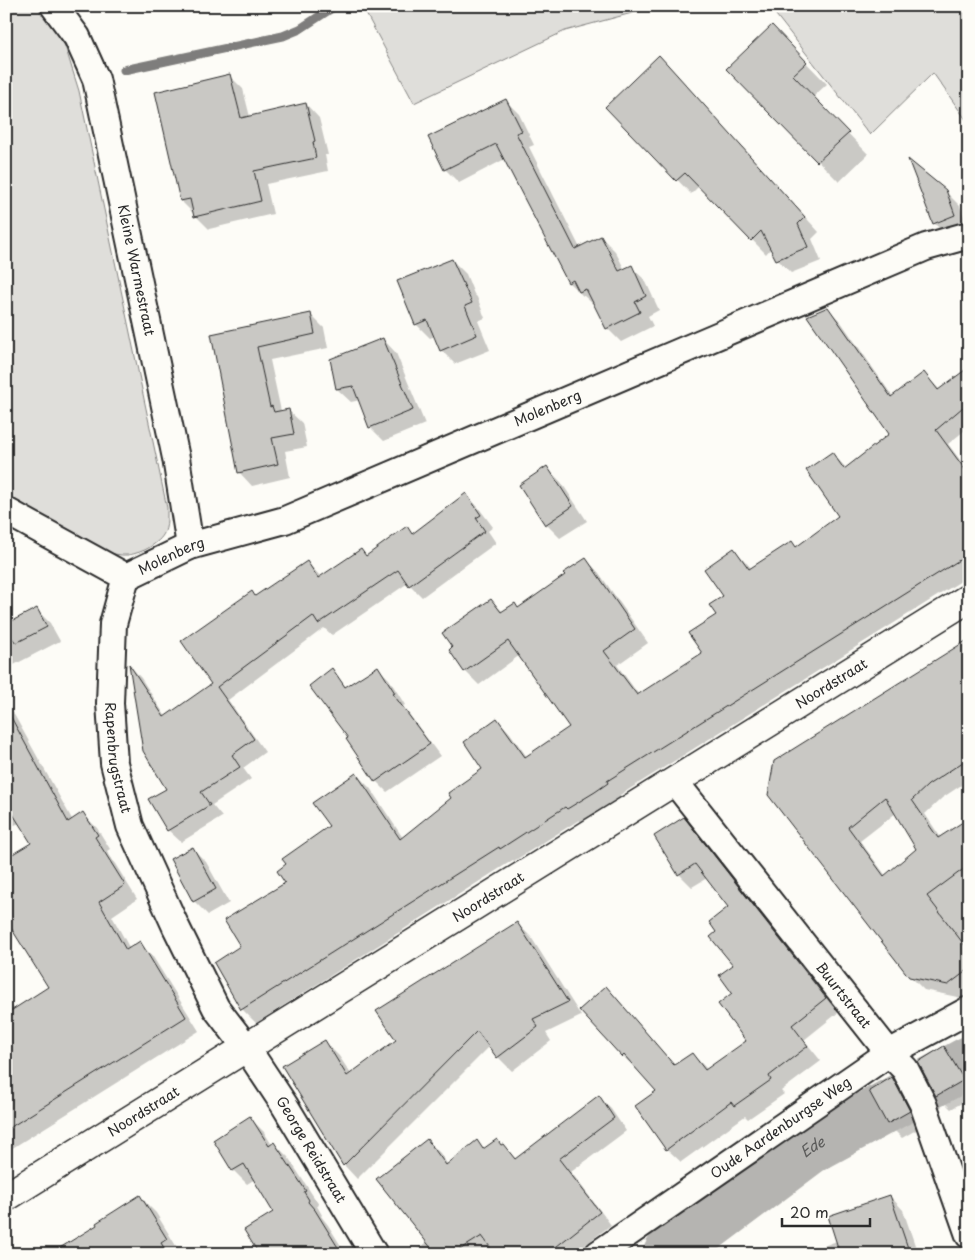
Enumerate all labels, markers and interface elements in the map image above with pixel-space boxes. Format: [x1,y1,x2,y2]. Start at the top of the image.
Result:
street label: Kleine Warmestraat [113,202,161,338]
street label: Molenberg [511,384,584,431]
street label: Molenberg [134,532,207,580]
street label: Noordstraat [791,653,871,714]
street label: Rapenbrugstraat [100,701,137,816]
street label: Noordstraat [448,866,528,927]
street label: Buurtstraat [811,958,877,1033]
street label: Oude Aardenburgse Weg [706,1071,855,1184]
street label: Noordstraat [103,1080,184,1141]
street label: George Reidstraat [271,1092,352,1207]
water label: Ede [794,1129,829,1162]
scale bar [782,1195,870,1227]
text: 20 m [790,1200,829,1223]

